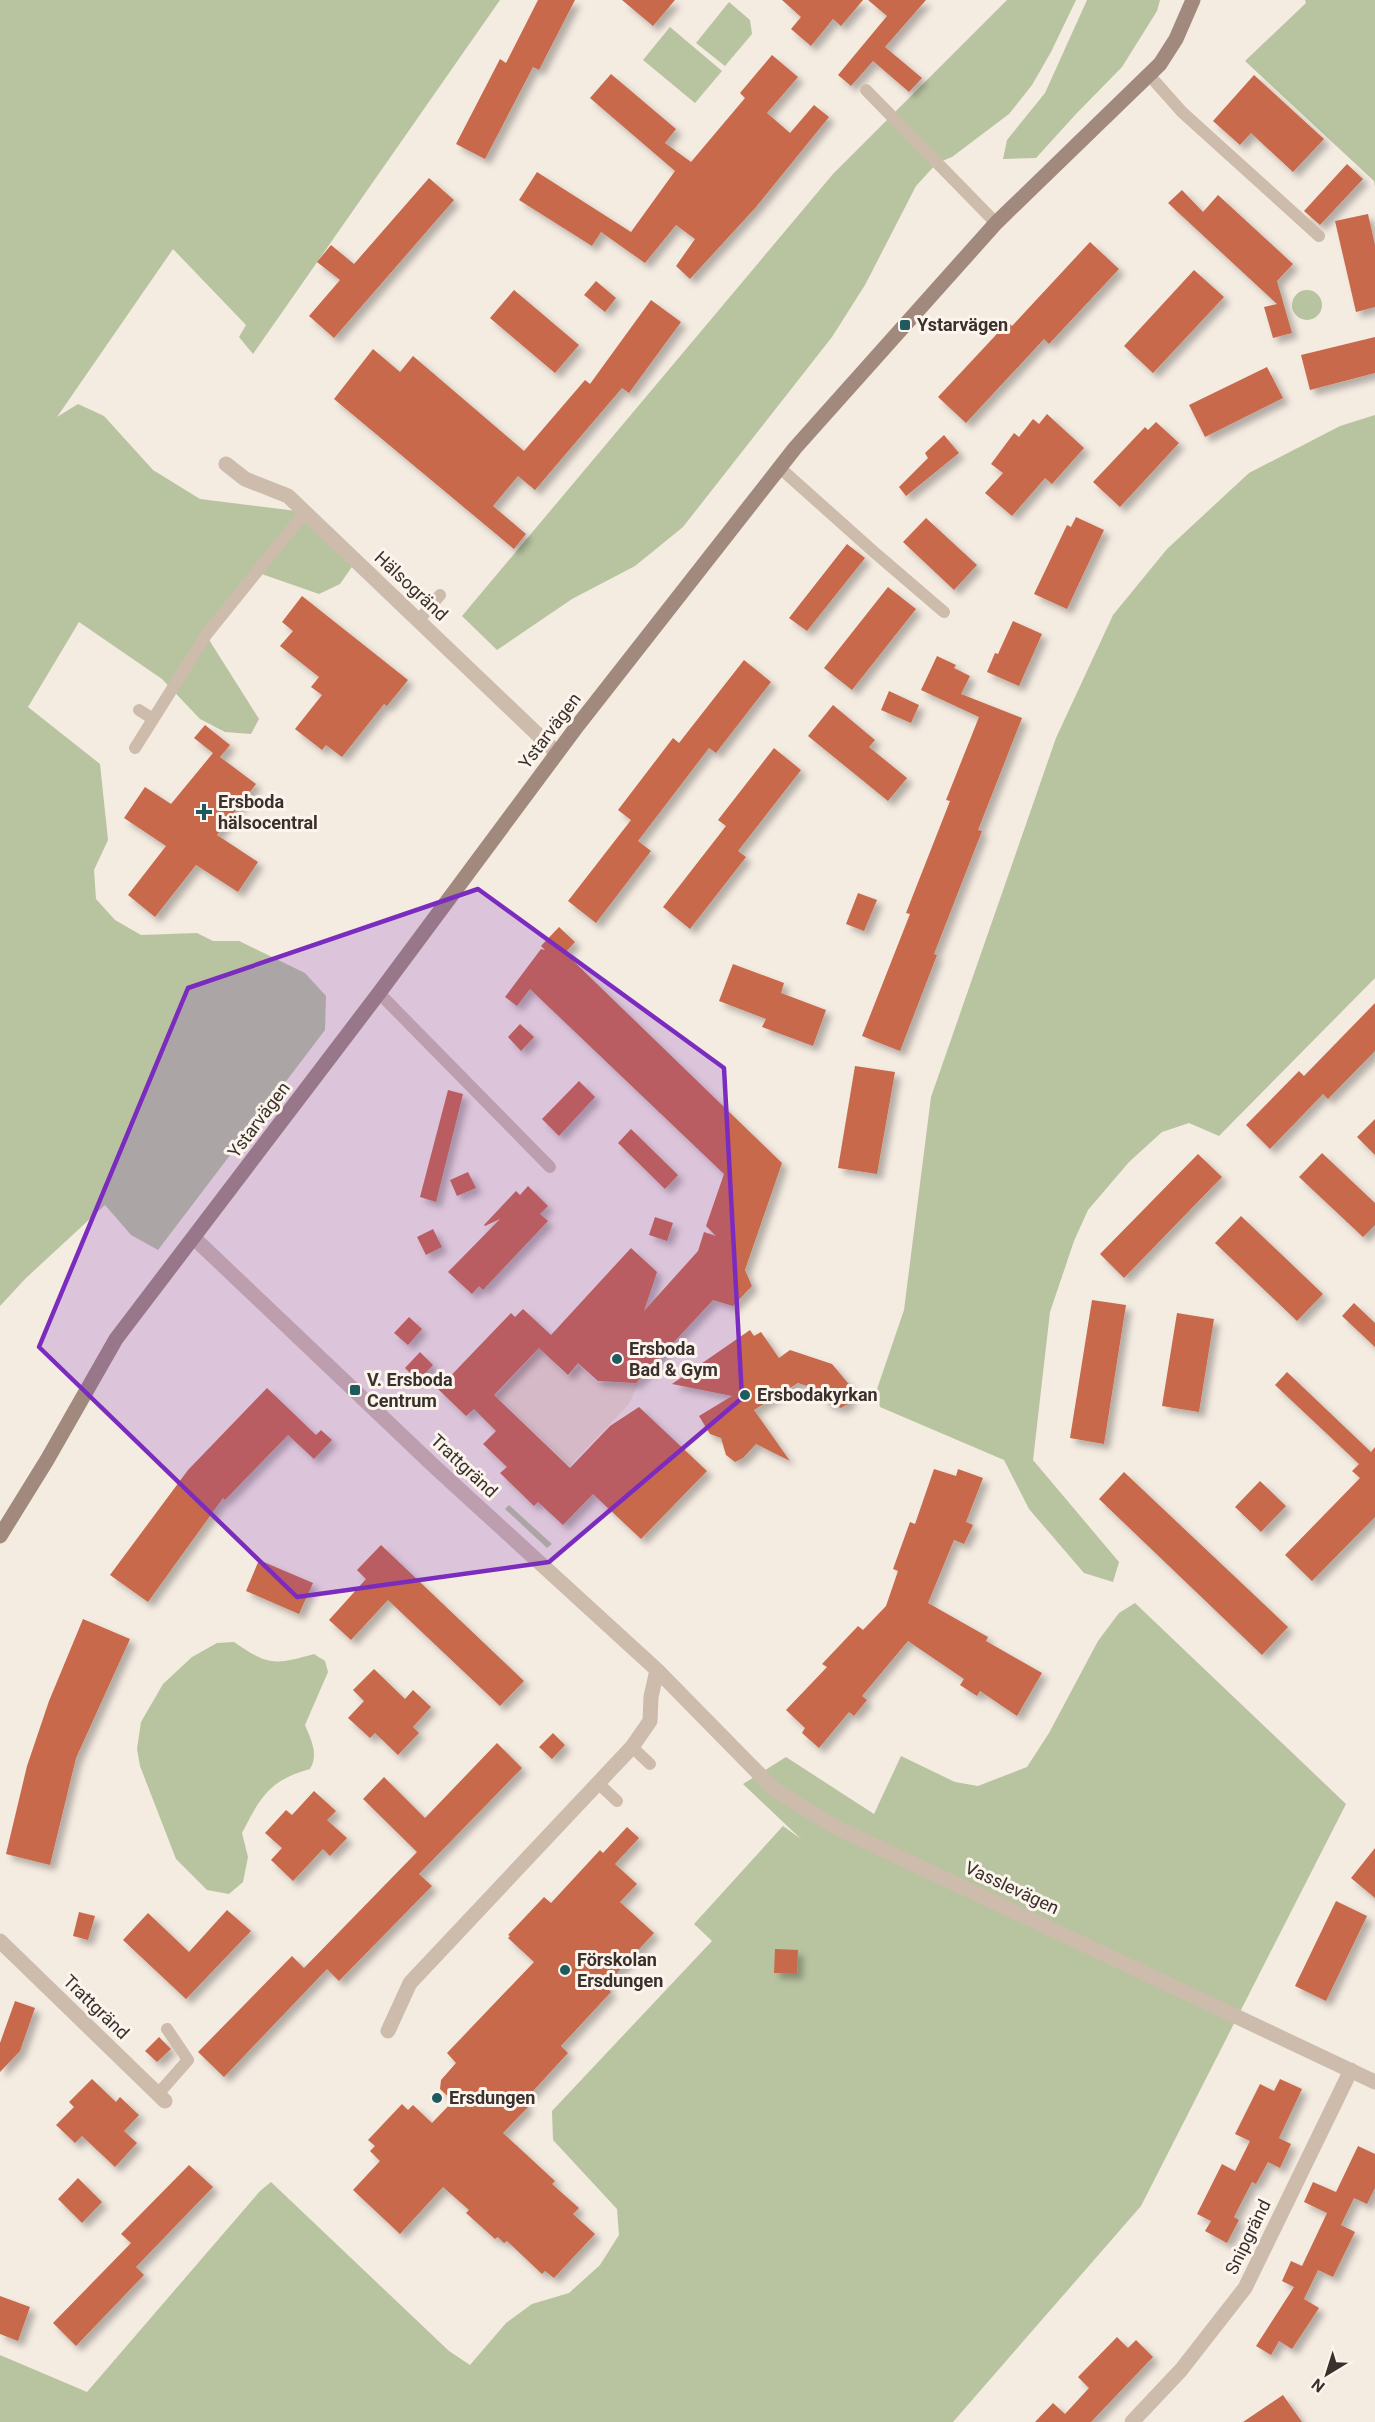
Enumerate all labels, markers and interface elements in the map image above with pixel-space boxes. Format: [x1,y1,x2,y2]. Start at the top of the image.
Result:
place label: Ystarvägen [917,314,1008,335]
marker: Ystarvägen [898,318,912,332]
street label: Hälsogränd [370,546,452,625]
street label: Ystarvägen [514,689,585,773]
place label: Ersboda hälsocentral [218,791,318,833]
marker: Ersboda hälsocentral [195,803,213,821]
street label: Ystarvägen [223,1078,294,1162]
place label: Ersboda Bad & Gym [629,1338,718,1380]
marker: Ersboda Bad & Gym [610,1352,624,1366]
place label: V. Ersboda Centrum [367,1369,453,1411]
marker: V. Ersboda Centrum [348,1383,362,1397]
place label: Ersbodakyrkan [757,1384,878,1405]
marker: Ersbodakyrkan [738,1388,752,1402]
street label: Trattgränd [427,1430,502,1502]
street label: Vasslevägen [962,1857,1063,1918]
place label: Förskolan Ersdungen [577,1949,663,1991]
marker: Förskolan Ersdungen [558,1963,572,1977]
street label: Trattgränd [59,1970,134,2043]
place label: Ersdungen [449,2087,535,2108]
marker: Ersdungen [430,2091,444,2105]
street label: Snipgränd [1220,2196,1275,2278]
north arrow [1297,2344,1357,2404]
text: N [1308,2374,1328,2396]

